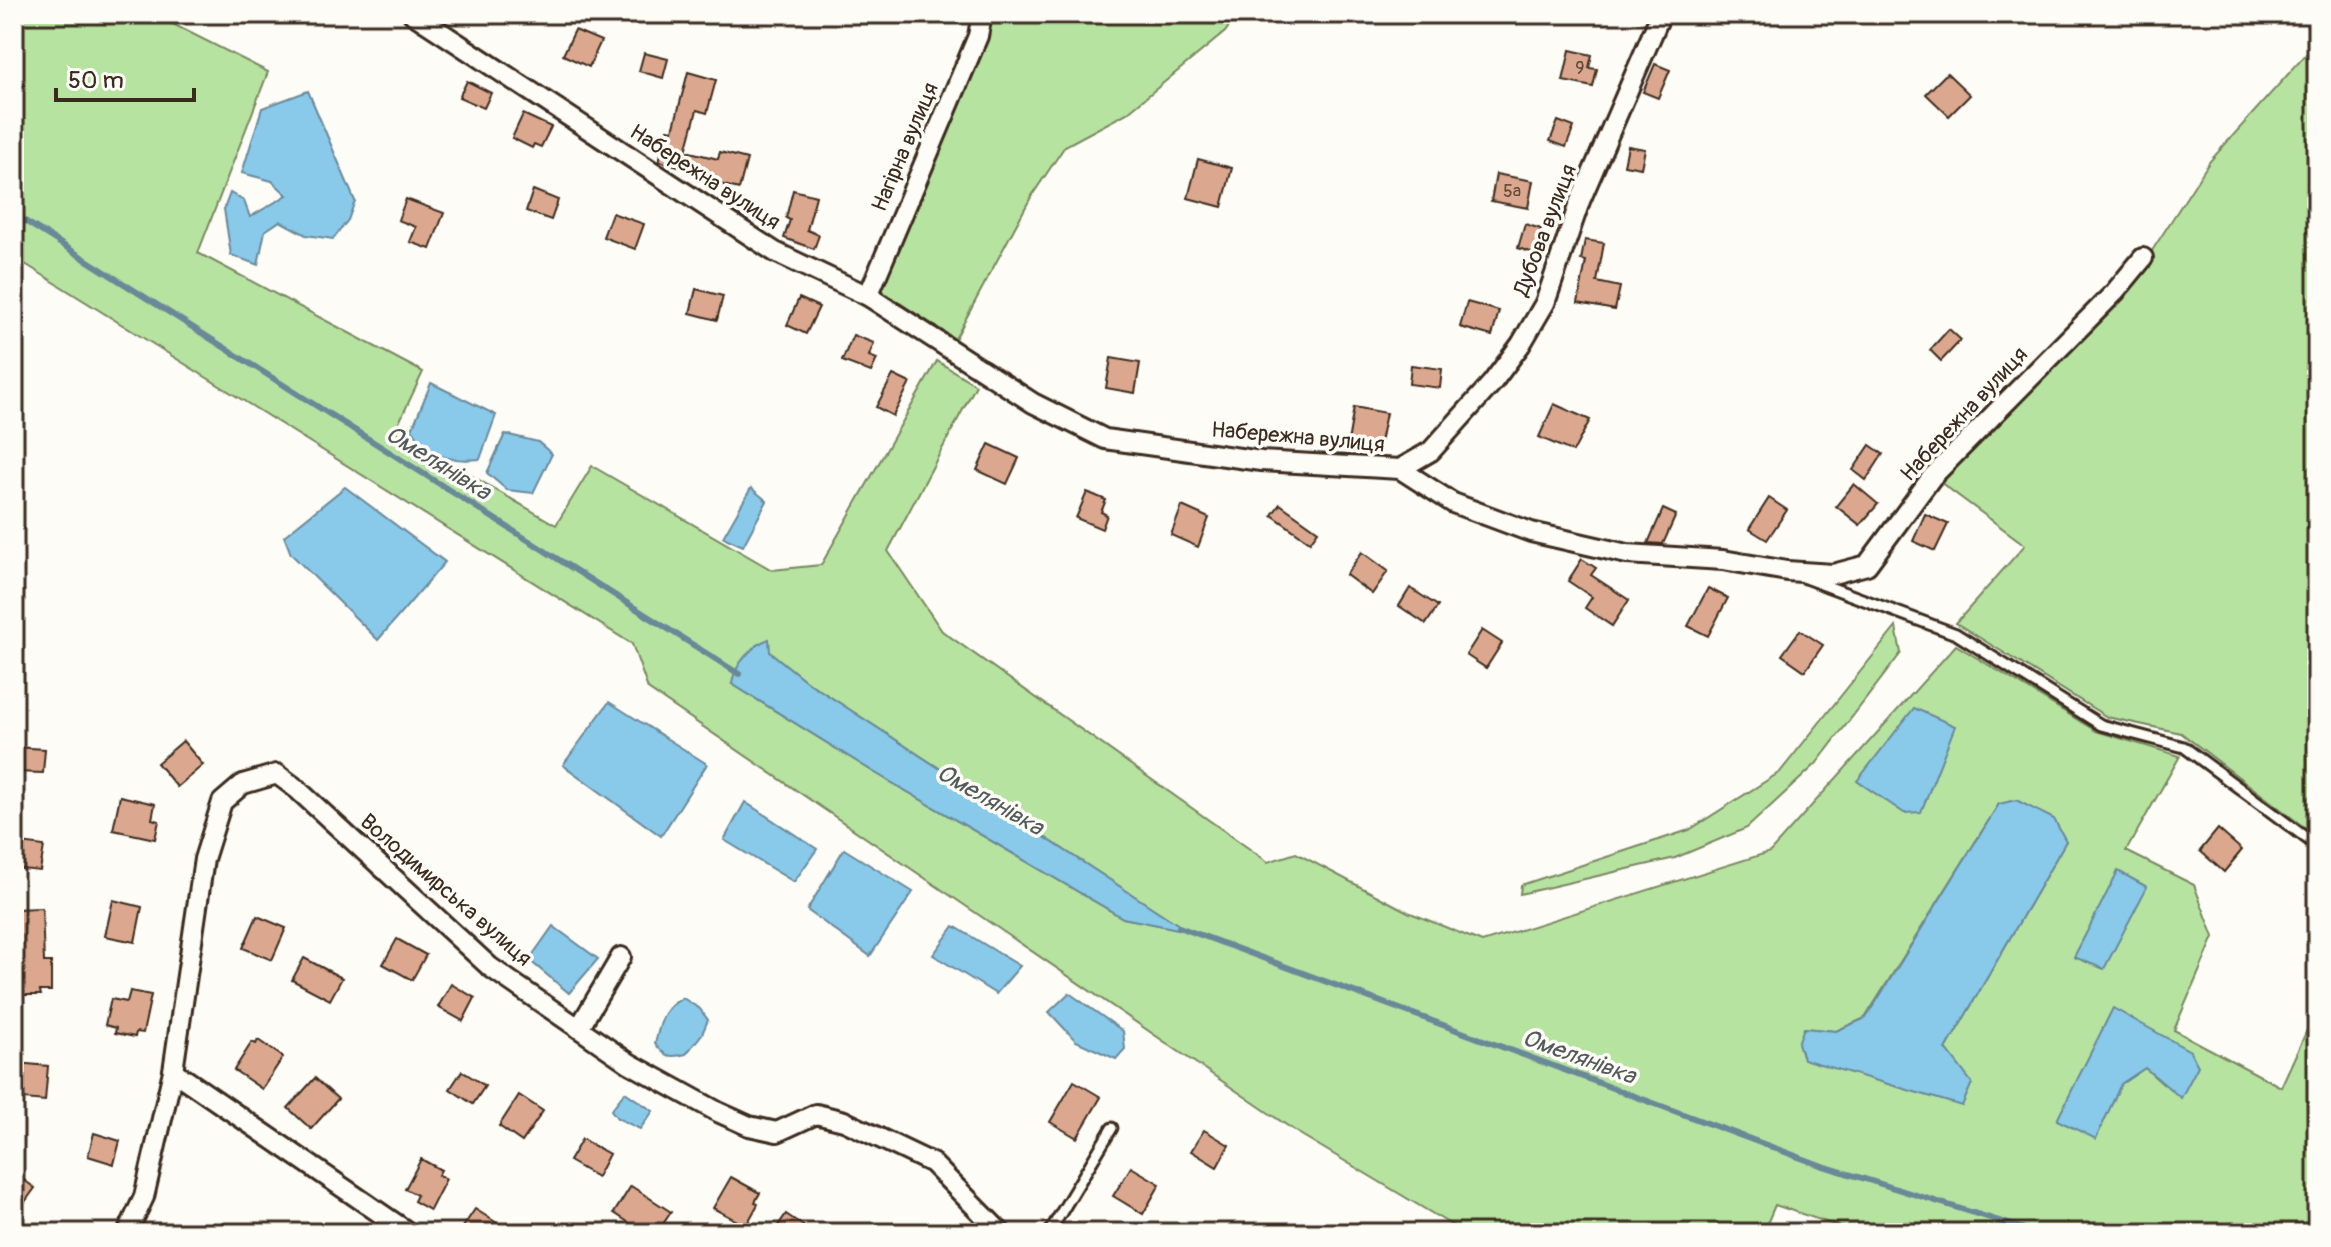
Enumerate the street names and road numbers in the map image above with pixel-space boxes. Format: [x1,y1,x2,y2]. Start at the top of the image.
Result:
street label: Нагірна вулиця [865,78,945,216]
street label: Набережна вулиця [624,118,786,236]
street label: Дубова вулиця [1507,160,1583,301]
street label: Набережна вулиця [1894,341,2034,487]
street label: Набережна вулиця [1210,415,1386,459]
street label: Володимирська вулиця [354,808,538,972]

